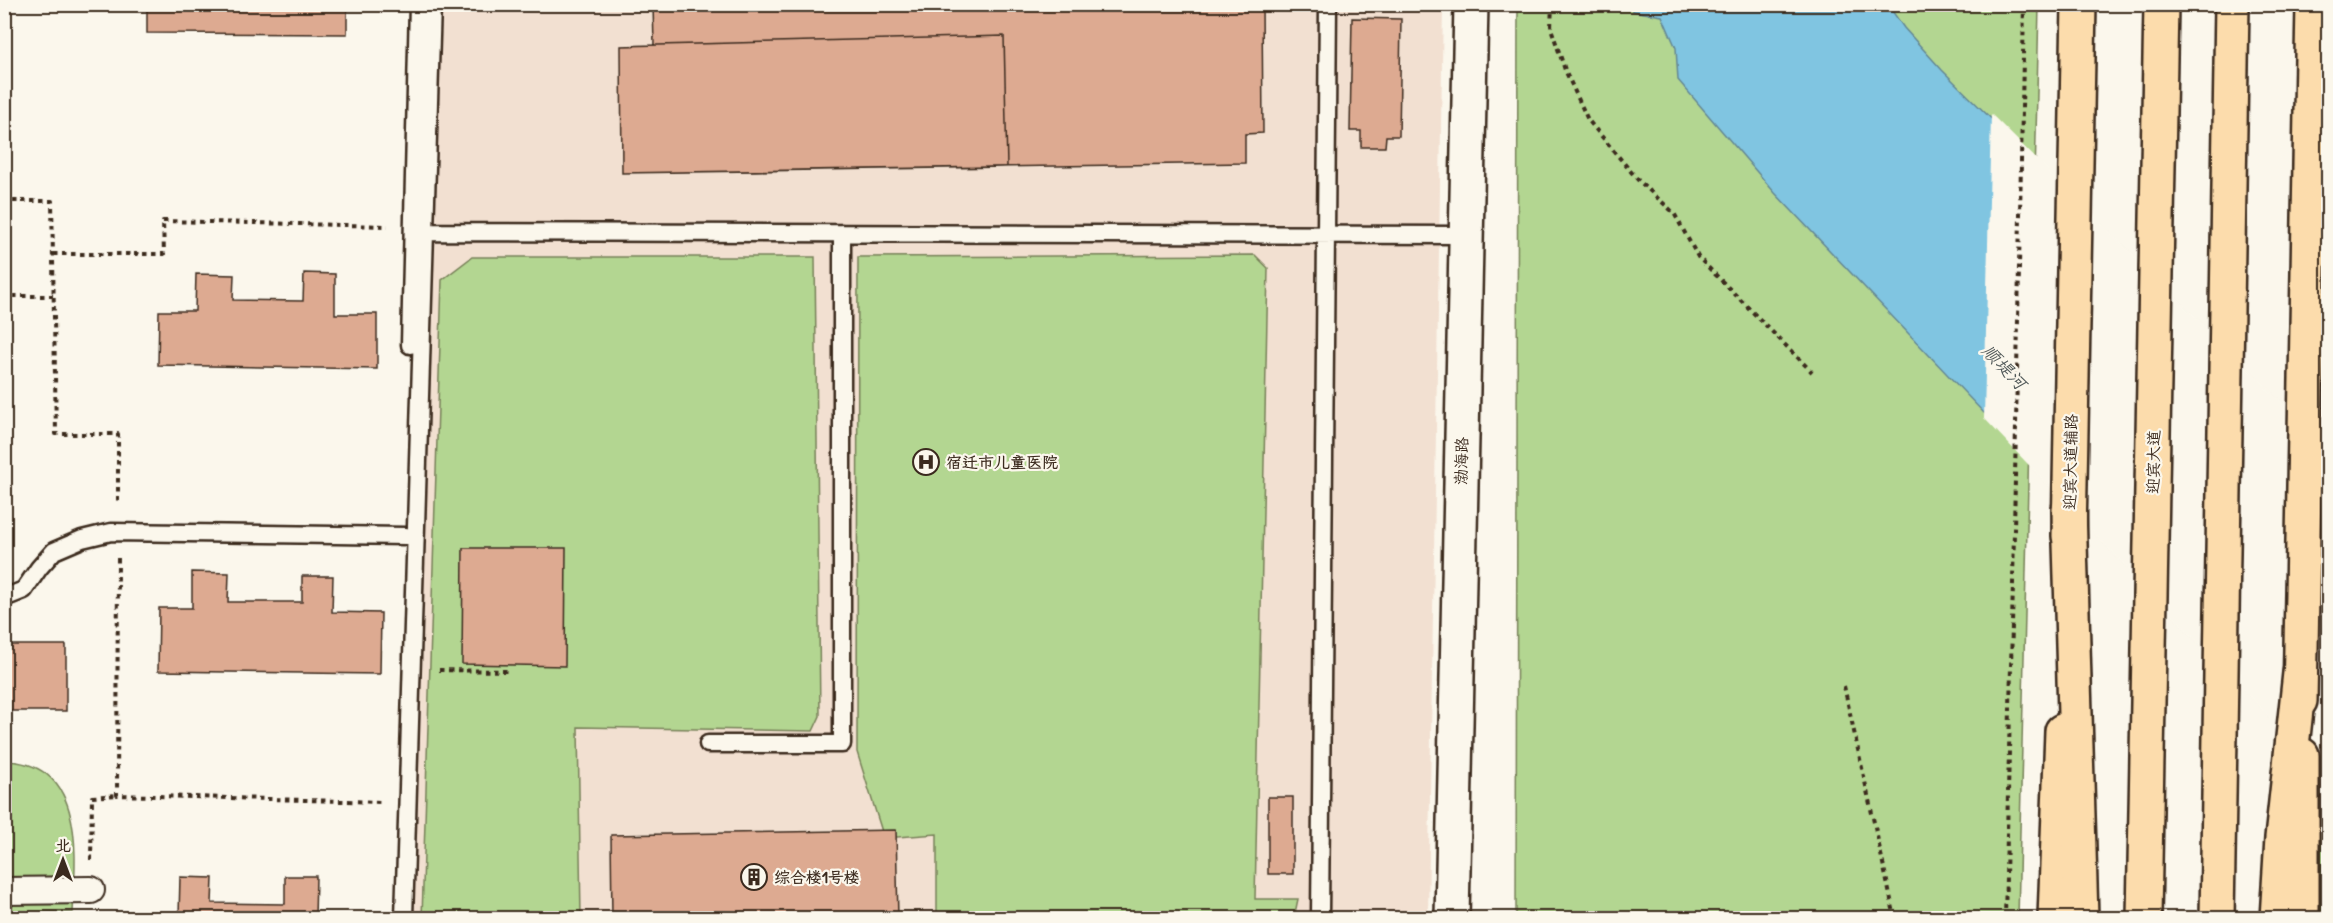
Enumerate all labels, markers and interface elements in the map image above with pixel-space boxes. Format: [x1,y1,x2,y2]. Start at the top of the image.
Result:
water label: 顺堤河 [1977,339,2034,397]
street label: 迎宾大道辅路 [2058,414,2082,510]
street label: 迎宾大道 [2141,430,2165,494]
street label: 渤海路 [1450,437,1472,485]
hospital icon: 宿迁市儿童医院 [911,447,941,477]
place label: 宿迁市儿童医院 [946,451,1058,473]
north arrow [33,830,93,890]
text: 北 [55,834,71,856]
building icon: 综合楼1号楼 [739,862,769,892]
place label: 综合楼1号楼 [774,866,860,888]

